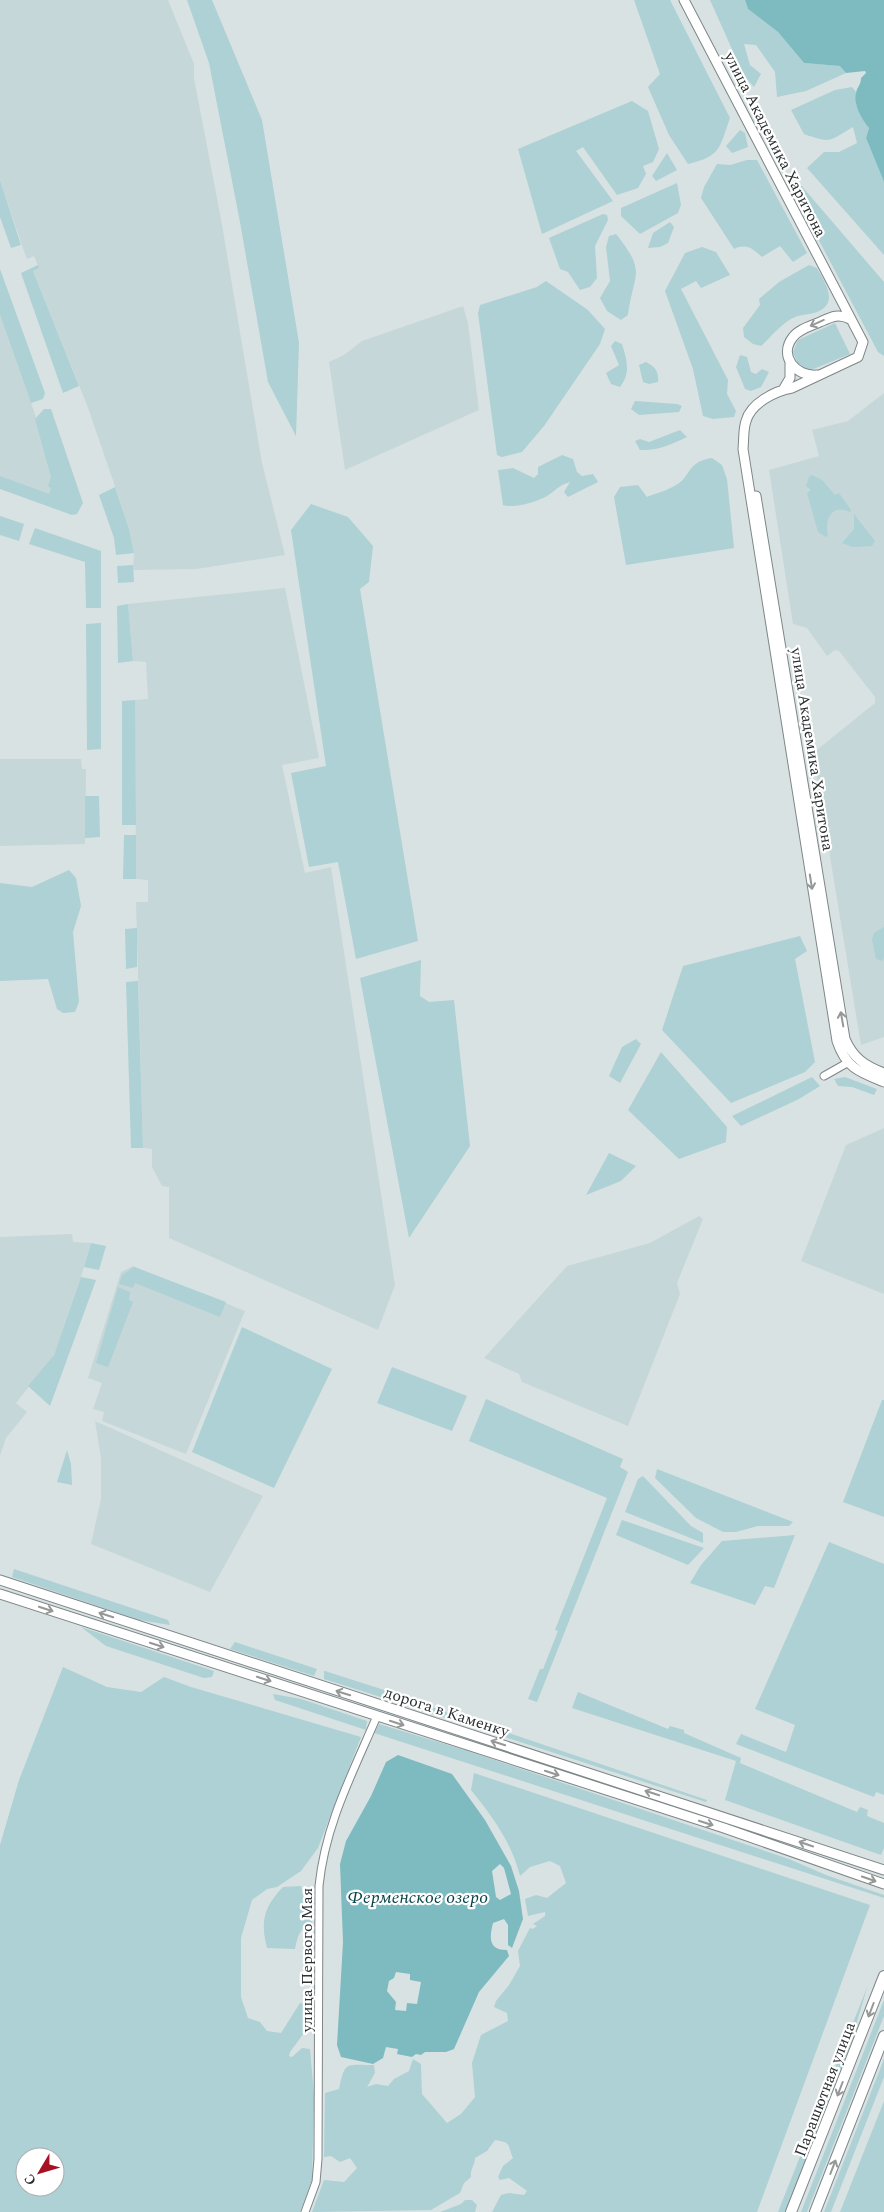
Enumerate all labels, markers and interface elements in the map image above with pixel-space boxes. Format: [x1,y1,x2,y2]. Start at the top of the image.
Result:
street label: улица Академика Харитона [717,47,833,242]
one-way arrow [810,319,825,329]
street label: улица Академика Харитона [784,645,840,853]
one-way arrow [806,873,816,889]
one-way arrow [836,1011,846,1027]
one-way arrow [38,1605,54,1614]
one-way arrow [99,1610,114,1619]
one-way arrow [149,1640,165,1650]
one-way arrow [256,1675,272,1685]
street label: дорога в Каменку [381,1680,514,1744]
one-way arrow [336,1688,351,1697]
one-way arrow [389,1719,404,1728]
one-way arrow [490,1737,506,1747]
one-way arrow [543,1768,559,1778]
one-way arrow [645,1787,661,1797]
one-way arrow [698,1818,714,1828]
one-way arrow [799,1839,815,1848]
one-way arrow [861,1875,876,1884]
water label: Ферменское озеро [348,1884,488,1911]
street label: улица Первого Мая [295,1888,319,2033]
one-way arrow [866,2002,875,2017]
street label: Парашютная улица [788,2018,862,2160]
one-way arrow [834,2081,844,2096]
north arrow [15,2147,65,2197]
one-way arrow [829,2159,838,2174]
text: С [19,2169,41,2190]

